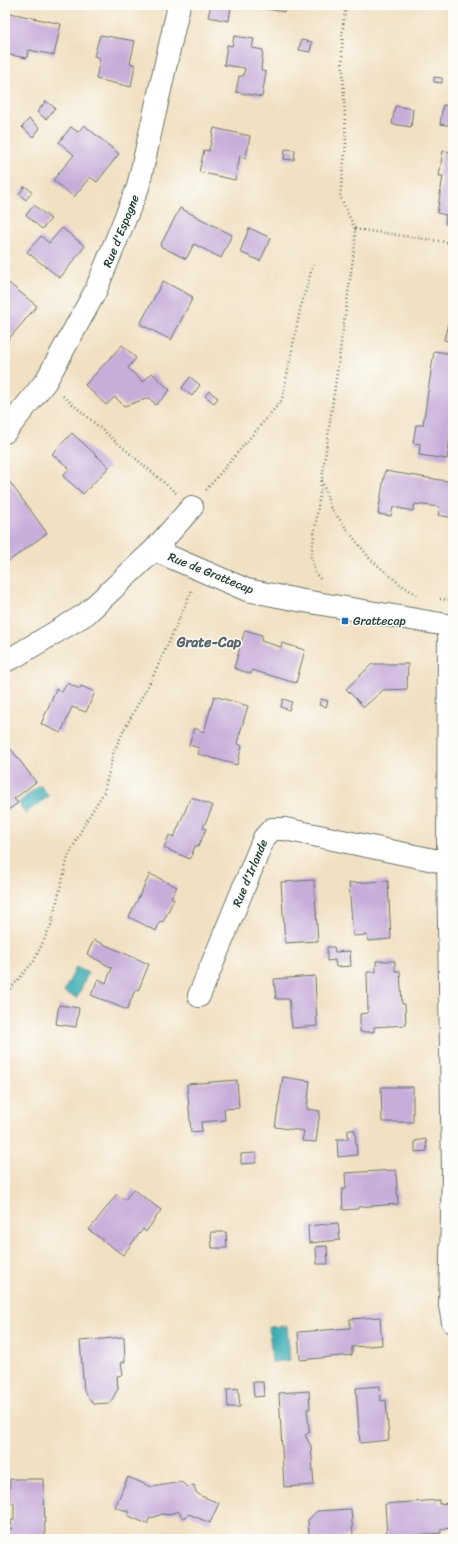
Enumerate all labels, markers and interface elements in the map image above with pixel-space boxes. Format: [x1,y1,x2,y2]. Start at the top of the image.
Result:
street label: Rue d'Espagne [96,191,146,271]
street label: Rue de Grattecap [165,546,258,601]
place label: Grattecap [353,610,407,632]
marker: Grattecap [340,616,350,626]
district label: Grate-Cap [176,630,242,655]
street label: Rue d'Irlande [226,836,274,910]

